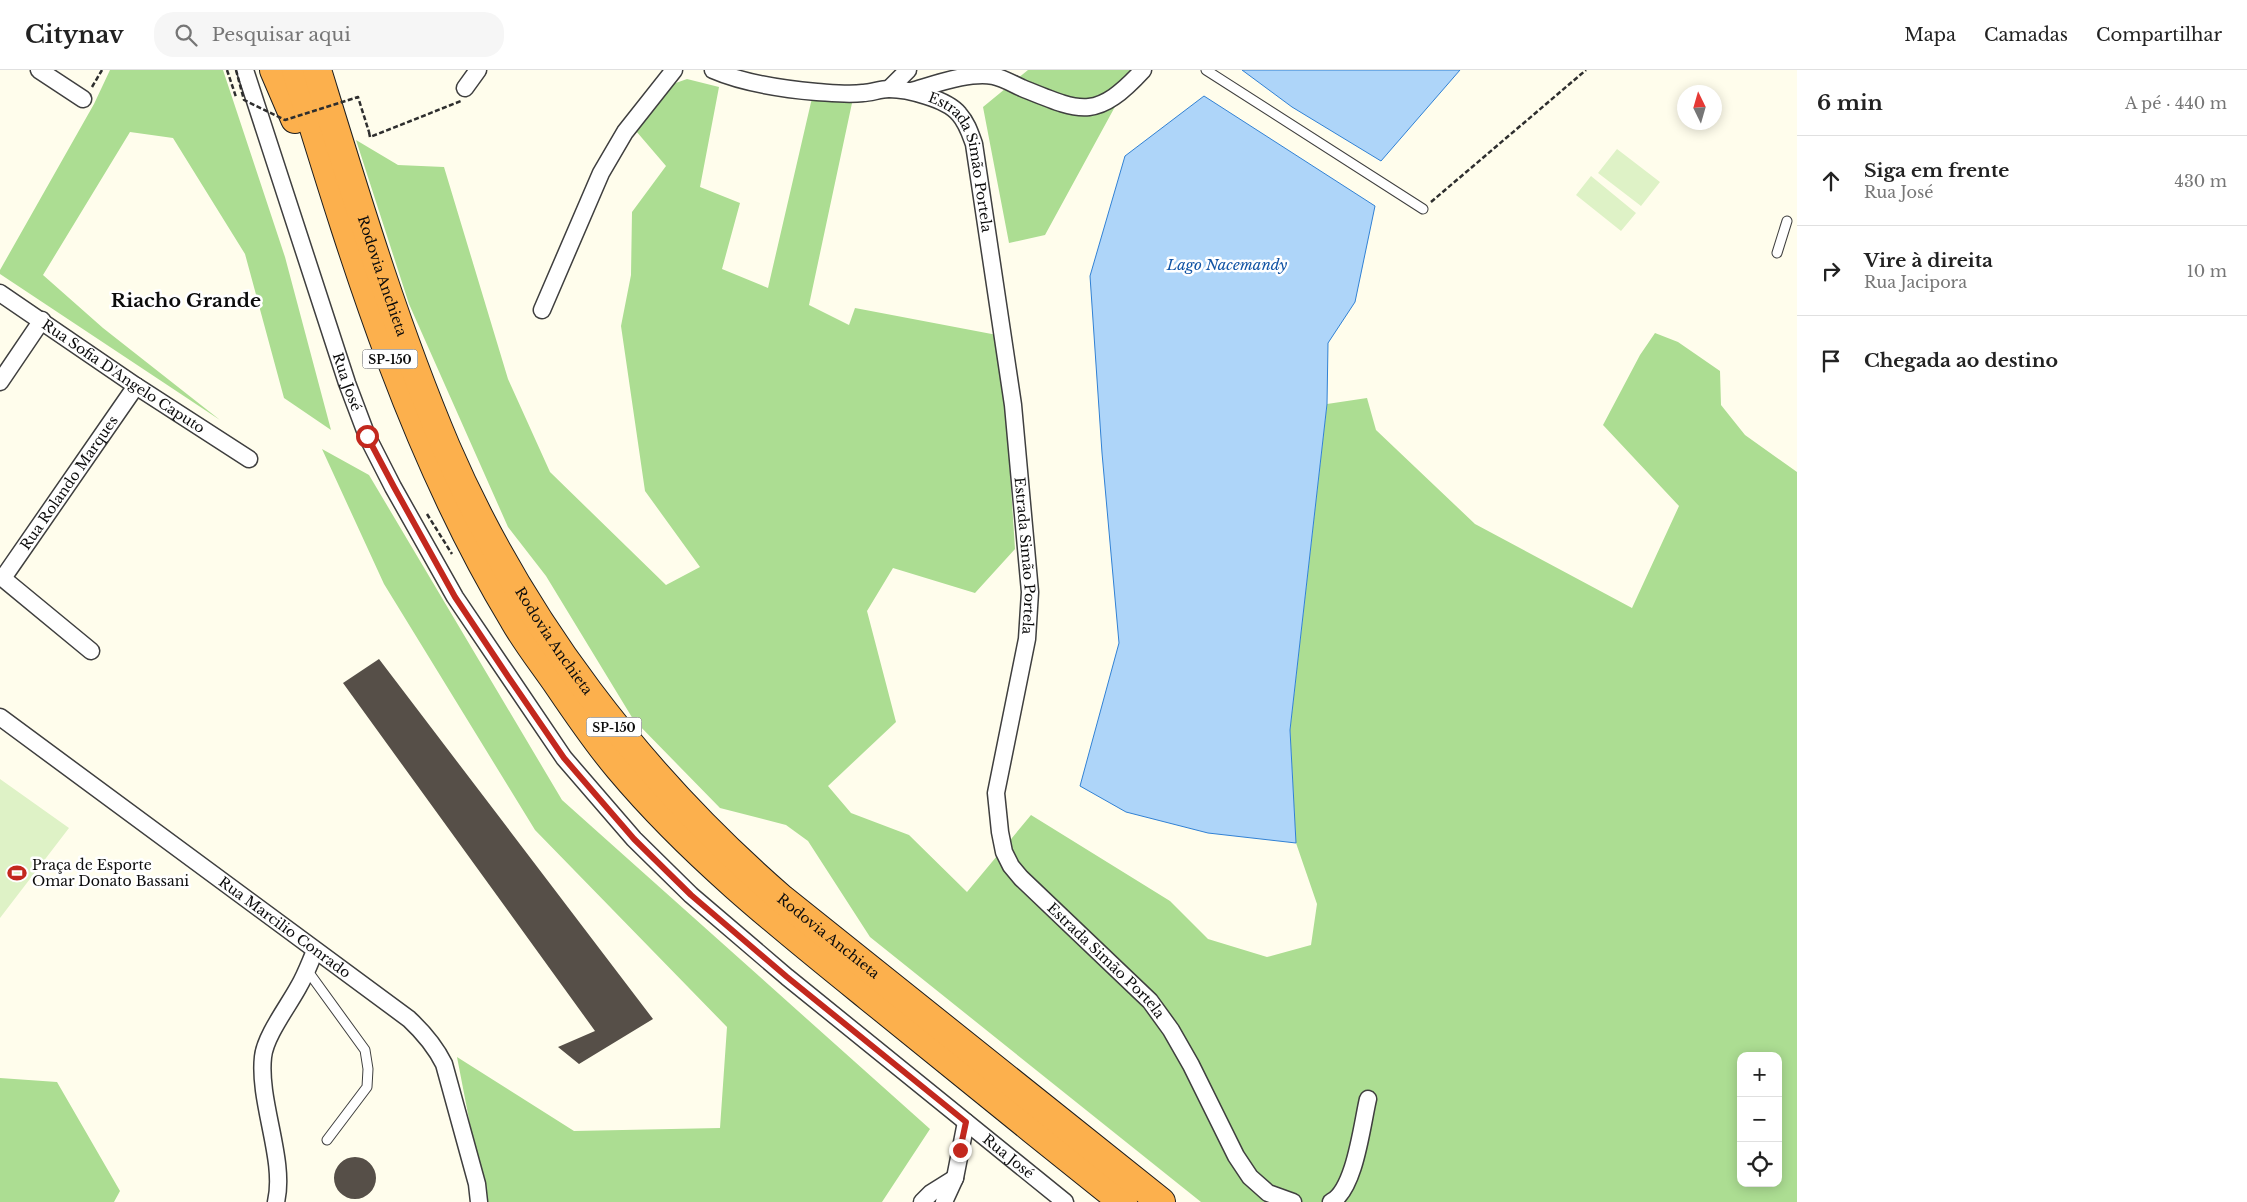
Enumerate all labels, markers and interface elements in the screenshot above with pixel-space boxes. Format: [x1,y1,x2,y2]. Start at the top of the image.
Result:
search box [154,12,504,57]
text: Citynav [25,20,124,49]
icon: search [172,21,200,49]
text: Pesquisar aqui [212,23,351,46]
text: Mapa [1904,24,1956,46]
text: Camadas [1984,24,2068,46]
text: Compartilhar [2096,24,2222,46]
north arrow [1677,85,1722,130]
street label: Estrada Simão Portela [926,88,996,234]
text: 6 min [1817,90,1883,116]
text: A pé · 440 m [2125,93,2227,113]
text: Siga em frente [1864,159,2009,182]
icon: ahead [1817,167,1845,195]
text: 430 m [2175,171,2227,191]
text: Rua José [1864,182,1933,202]
street label: Rodovia Anchieta [354,213,411,339]
text: Vire à direita [1864,249,1993,272]
water label: Lago Nacemandy [1166,255,1288,274]
icon: right [1817,257,1845,285]
text: 10 m [2187,261,2227,281]
text: Rua Jacipora [1864,272,1967,292]
district label: Riacho Grande [111,289,261,312]
street label: Rua Sofia D'Angelo Caputo [39,315,208,437]
icon: arrive [1817,347,1845,375]
text: Chegada ao destino [1864,349,2058,372]
street label: Rua José [329,350,366,413]
road number: SP-150 [362,350,418,368]
street label: Rua Rolando Marques [16,412,122,553]
route start [356,425,379,448]
street label: Estrada Simão Portela [1011,476,1039,635]
street label: Rodovia Anchieta [511,584,597,699]
road number: SP-150 [586,718,642,736]
place label: Praça de Esporte Omar Donato Bassani [32,856,189,890]
sports icon: Praça de Esporte Omar Donato Bassani [6,862,28,884]
street label: Rua Marcilio Conrado [215,873,354,982]
street label: Rodovia Anchieta [773,890,884,983]
street label: Estrada Simão Portela [1043,899,1169,1022]
map controls [1737,1052,1782,1187]
button: + [1737,1052,1782,1097]
button: − [1737,1097,1782,1142]
street label: Rua José [979,1130,1038,1182]
route end [949,1139,972,1162]
button: locate [1737,1142,1782,1187]

